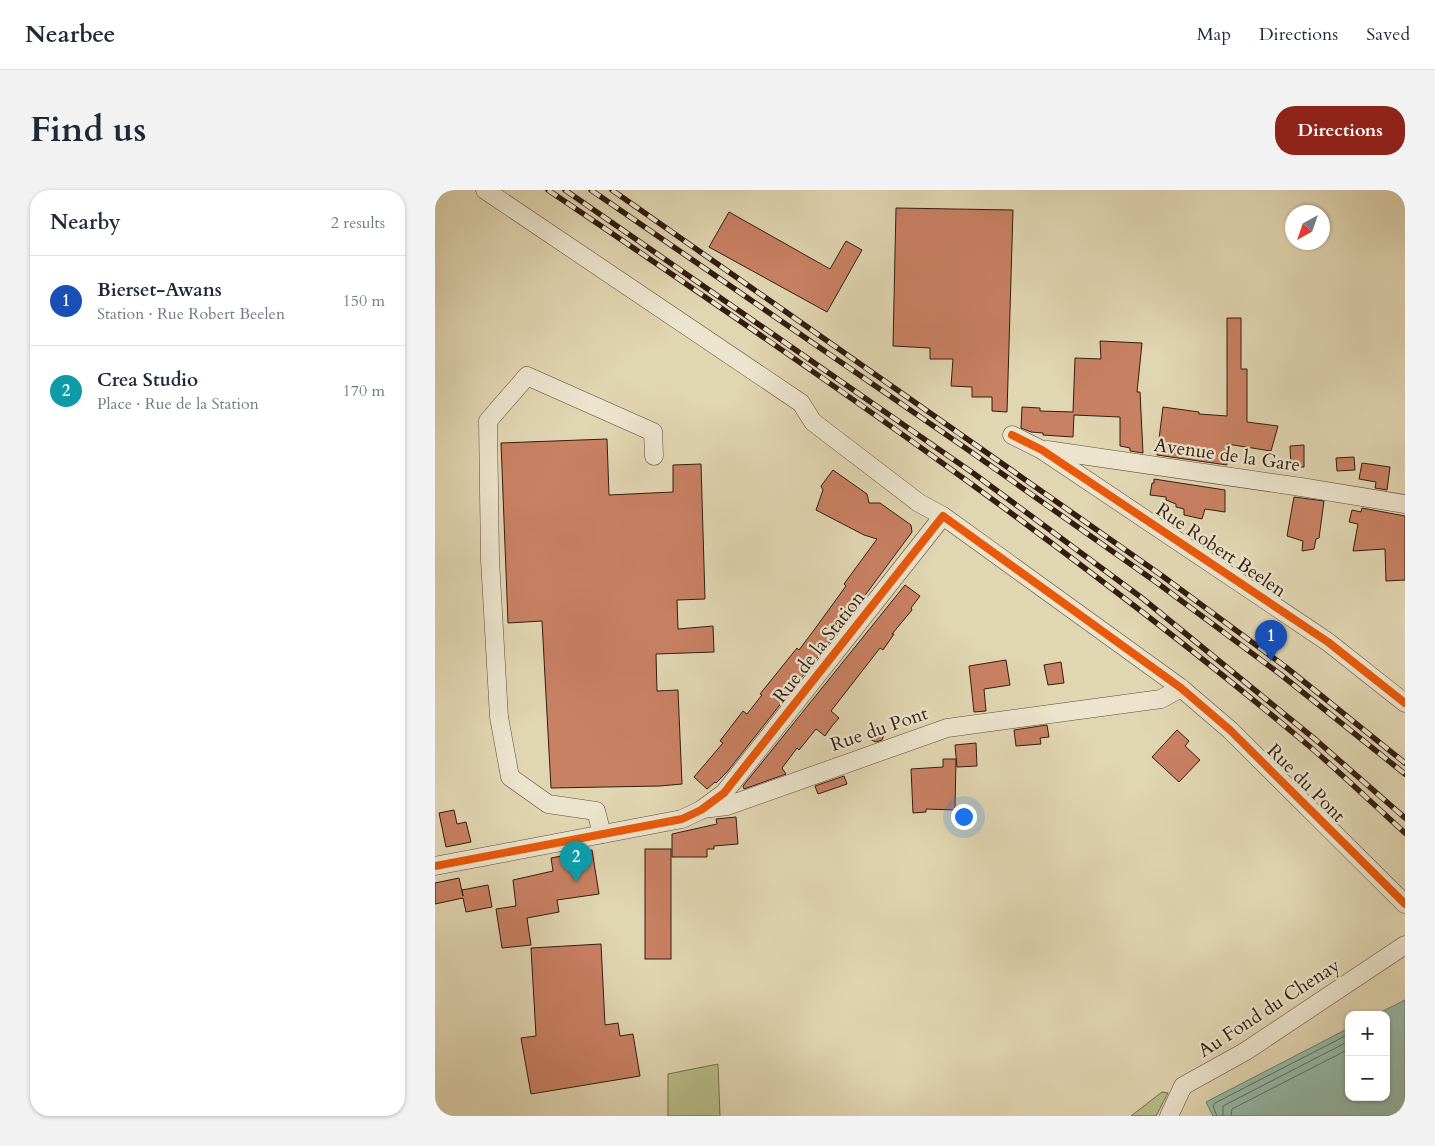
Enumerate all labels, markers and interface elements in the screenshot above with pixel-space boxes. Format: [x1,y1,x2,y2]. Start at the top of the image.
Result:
text: Nearbee [25,18,115,51]
text: Map [1197,22,1231,47]
text: Directions [1259,22,1338,47]
text: Saved [1366,22,1410,47]
text: Find us [30,106,146,154]
button: Directions [1275,106,1405,155]
north arrow [1285,205,1330,250]
text: Nearby [50,208,121,237]
text: 2 results [331,212,385,234]
text: Bierset-Awans [97,277,222,303]
text: 1 [62,290,70,312]
text: 150 m [343,290,385,312]
text: Station · Rue Robert Beelen [97,303,285,325]
text: Crea Studio [97,367,198,393]
text: 2 [62,380,70,402]
text: 170 m [343,380,385,402]
text: Place · Rue de la Station [97,393,259,415]
street label: Avenue de la Gare [1152,432,1302,478]
street label: Rue Robert Beelen [1151,497,1291,603]
street label: Rue de la Station [767,585,871,708]
pin: 1 [1255,620,1287,661]
street label: Rue du Pont [827,700,931,758]
street label: Rue du Pont [1261,738,1351,828]
your location [951,804,977,830]
pin: 2 [560,841,592,882]
street label: Au Fond du Chenay [1193,952,1345,1064]
map controls [1345,1011,1390,1101]
button: + [1345,1011,1390,1056]
button: − [1345,1056,1390,1101]

